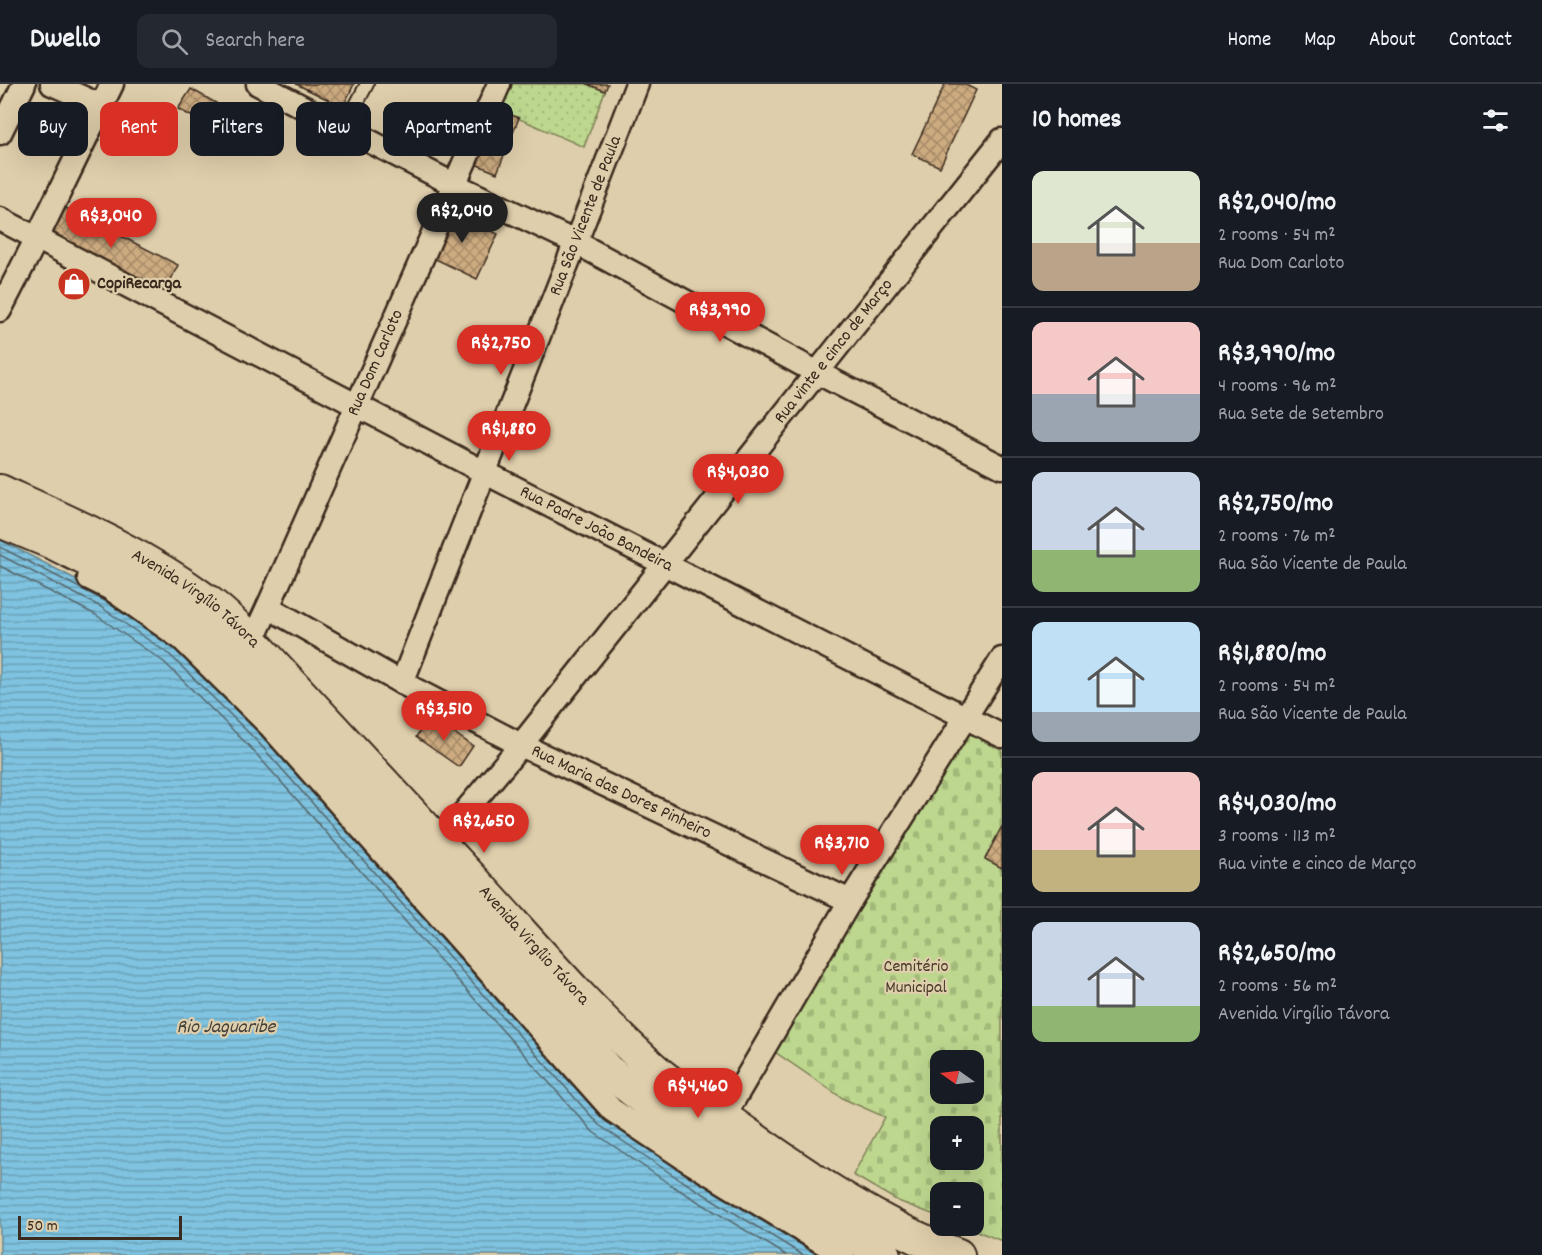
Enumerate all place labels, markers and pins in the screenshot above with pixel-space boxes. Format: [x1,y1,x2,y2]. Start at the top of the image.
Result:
pin: R$2,040 [407,193,517,244]
pin: R$3,040 [56,198,166,249]
shop icon: CopiRecarga [56,266,92,302]
place label: CopiRecarga [97,272,181,297]
pin: R$3,990 [665,292,775,343]
pin: R$2,750 [446,325,556,376]
pin: R$1,880 [454,411,564,462]
pin: R$4,030 [683,454,793,505]
pin: R$3,510 [389,691,499,742]
pin: R$2,650 [429,803,539,854]
pin: R$3,710 [787,825,897,876]
pin: R$4,460 [643,1068,753,1119]

